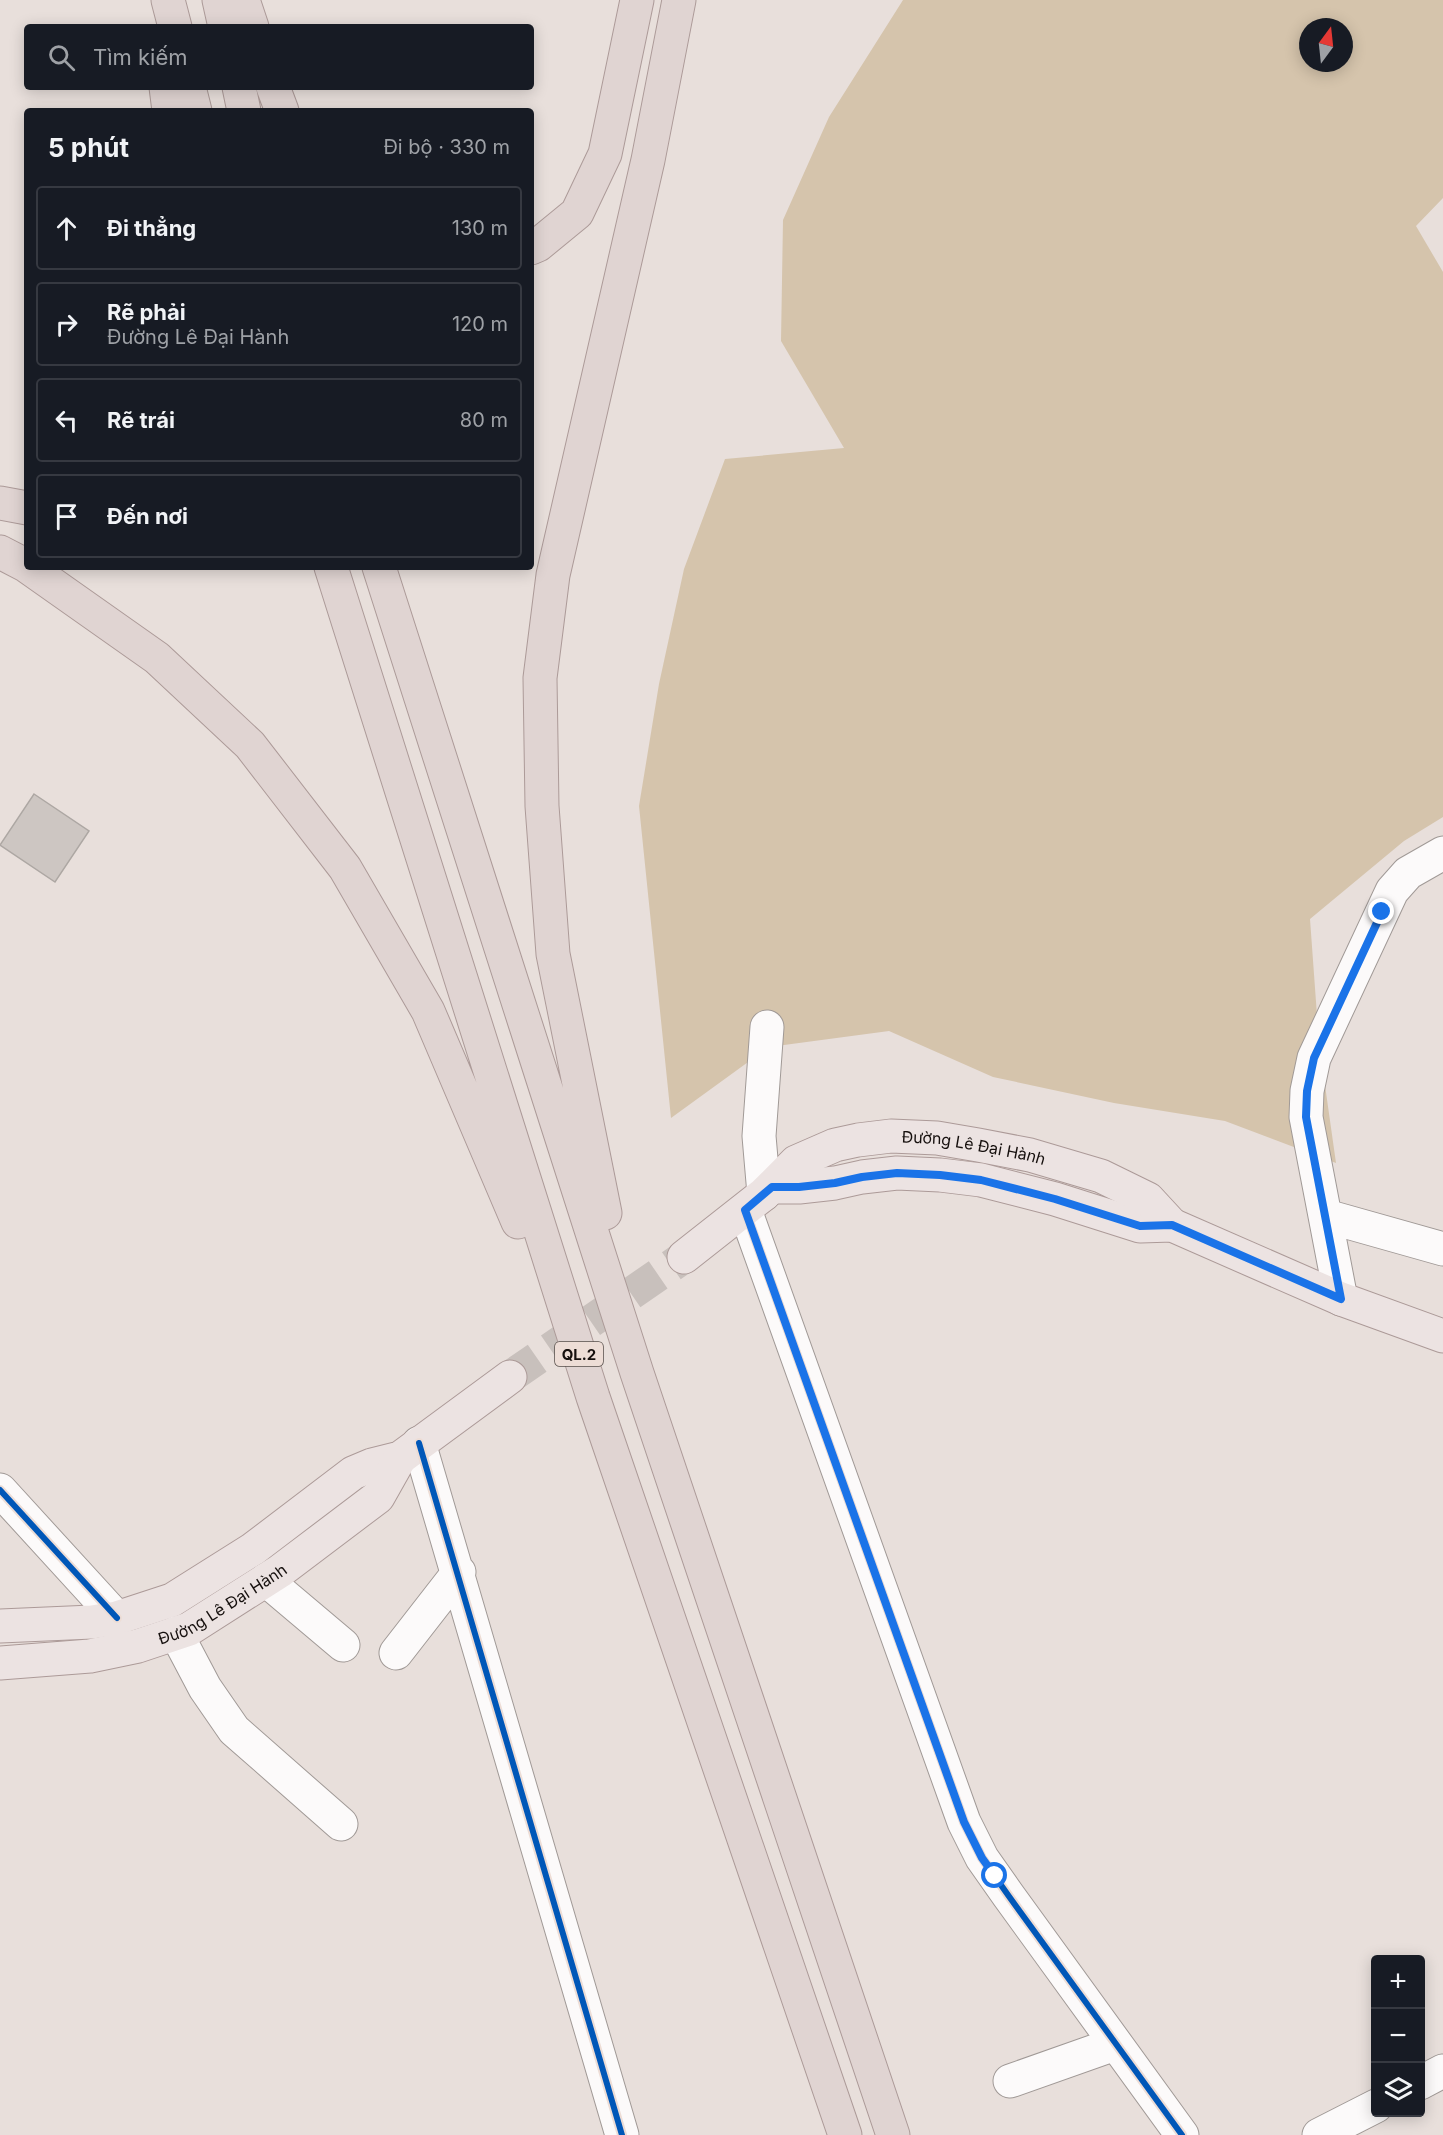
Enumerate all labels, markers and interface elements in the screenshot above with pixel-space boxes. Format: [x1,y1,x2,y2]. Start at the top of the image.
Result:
north arrow [1299,18,1353,72]
search box [24,24,534,90]
icon: search [45,41,78,74]
text: Tìm kiếm [93,44,188,70]
text: 5 phút [48,132,129,163]
text: Đi bộ · 330 m [383,135,510,159]
icon: ahead [50,212,83,245]
text: Đi thẳng [107,215,196,241]
text: 130 m [452,216,508,240]
text: Rẽ phải [107,299,186,325]
icon: right [50,308,83,341]
text: 120 m [452,312,508,336]
text: Đường Lê Đại Hành [107,325,289,349]
icon: left [50,404,83,437]
text: Rẽ trái [107,407,175,433]
text: 80 m [460,408,508,432]
icon: arrive [50,500,83,533]
text: Đến nơi [107,503,188,529]
route end [1368,898,1394,924]
street label: Đường Lê Đại Hành [901,1126,1048,1169]
road number: QL.2 [555,1342,603,1366]
street label: Đường Lê Đại Hành [156,1559,291,1649]
route start [981,1862,1007,1888]
map controls [1371,1955,1425,2117]
button: + [1371,1955,1425,2009]
button: − [1371,2009,1425,2063]
button: layers [1371,2063,1425,2117]

